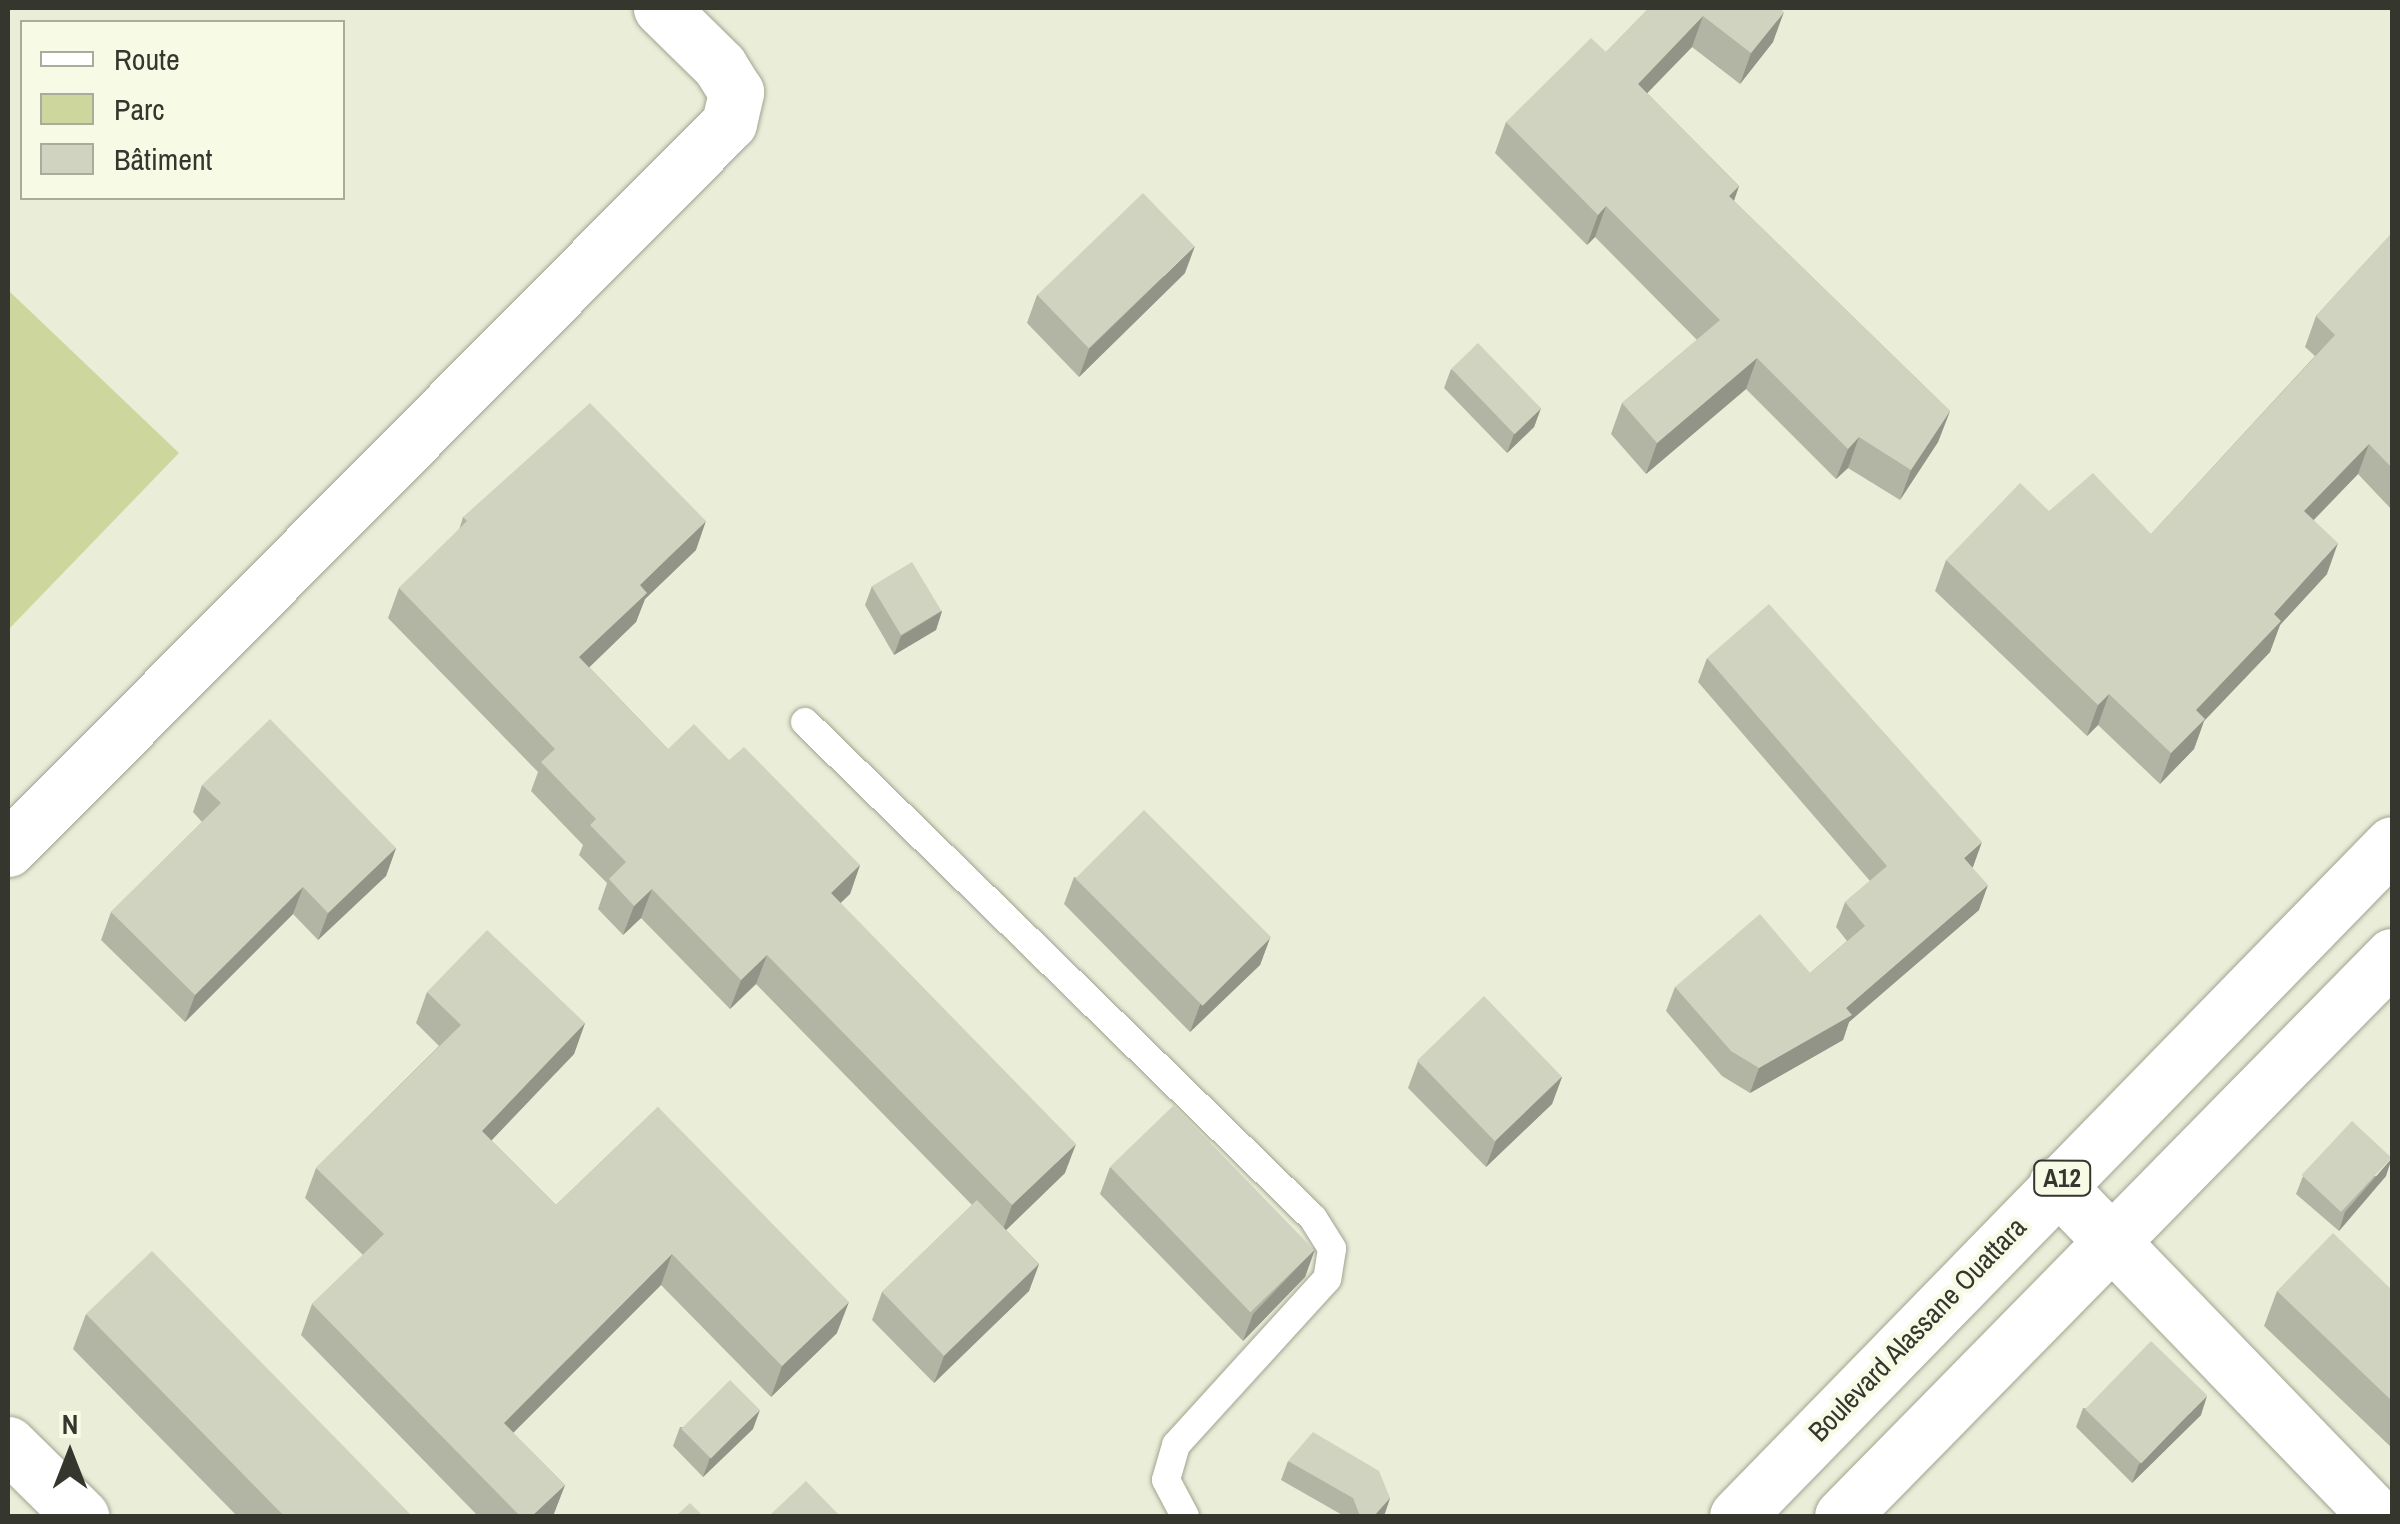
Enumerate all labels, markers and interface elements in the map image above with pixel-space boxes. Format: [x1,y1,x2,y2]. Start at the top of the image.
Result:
legend [20,20,345,200]
text: Route [114,39,180,79]
text: Parc [114,89,165,129]
text: Bâtiment [114,139,212,179]
road number: A12 [2032,1158,2092,1198]
street label: Boulevard Alassane Ouattara [1801,1209,2033,1449]
north arrow [20,1404,120,1504]
text: N [62,1405,78,1443]

